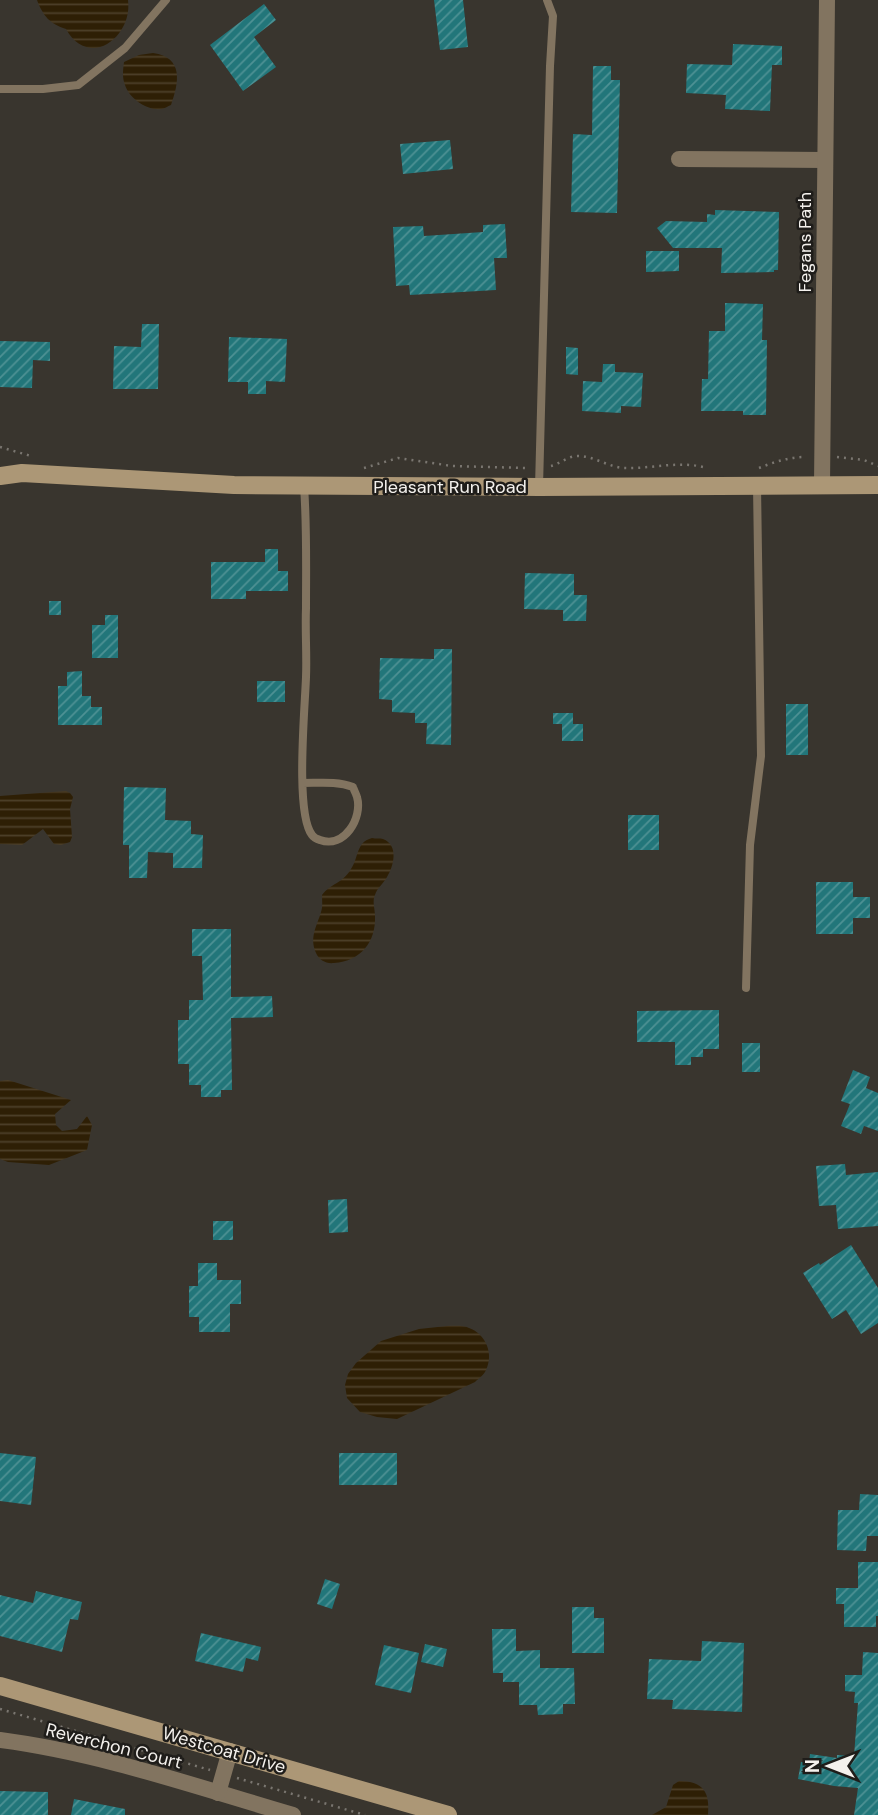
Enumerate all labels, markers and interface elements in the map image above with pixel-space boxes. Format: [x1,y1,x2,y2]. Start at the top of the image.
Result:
street label: Fegans Path [793,192,817,292]
street label: Pleasant Run Road [373,475,527,499]
street label: Reverchon Court [43,1717,185,1775]
street label: Westcoat Drive [160,1721,288,1779]
north arrow [794,1731,864,1801]
text: N [800,1759,825,1773]

